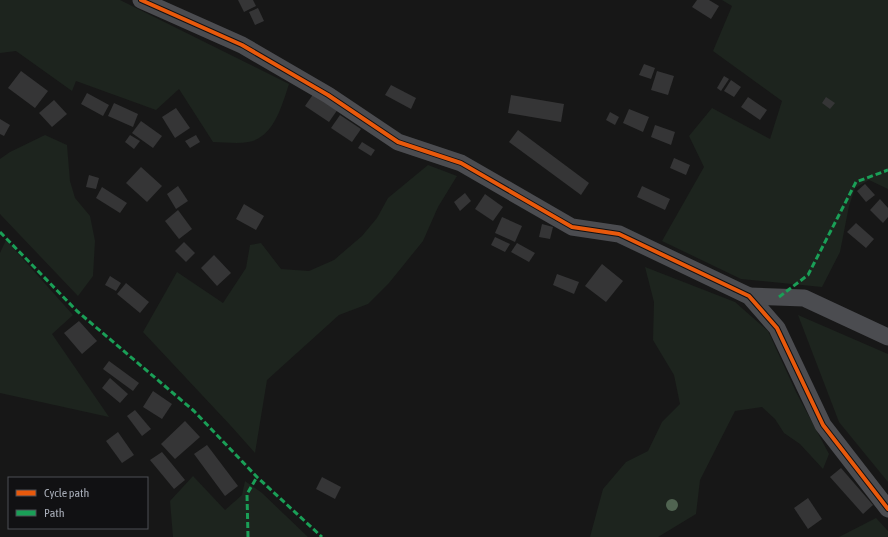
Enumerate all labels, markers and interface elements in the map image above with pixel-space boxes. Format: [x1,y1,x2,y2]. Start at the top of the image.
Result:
legend [8,477,148,529]
text: Cycle path [44,486,89,500]
text: Path [44,506,65,520]

